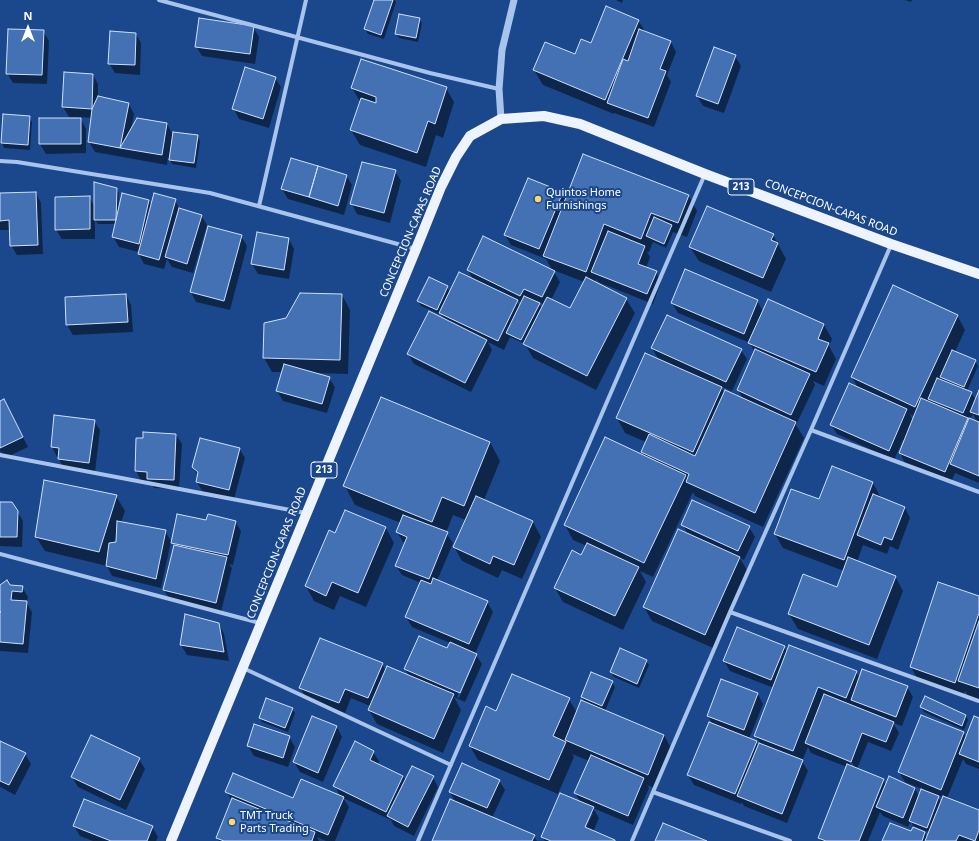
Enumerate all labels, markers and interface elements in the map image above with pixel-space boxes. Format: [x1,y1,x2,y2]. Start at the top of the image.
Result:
north arrow [8,8,48,48]
text: N [24,8,32,23]
street label: CONCEPCION-CAPAS ROAD [377,165,445,299]
street label: CONCEPCION-CAPAS ROAD [763,177,899,239]
road number: 213 [728,179,754,195]
place label: Quintos Home Furnishings [546,186,621,212]
marker: Quintos Home Furnishings [533,194,543,204]
road number: 213 [311,462,337,478]
street label: CONCEPCION-CAPAS ROAD [244,485,310,621]
place label: TMT Truck Parts Trading [240,809,309,835]
marker: TMT Truck Parts Trading [227,817,237,827]

